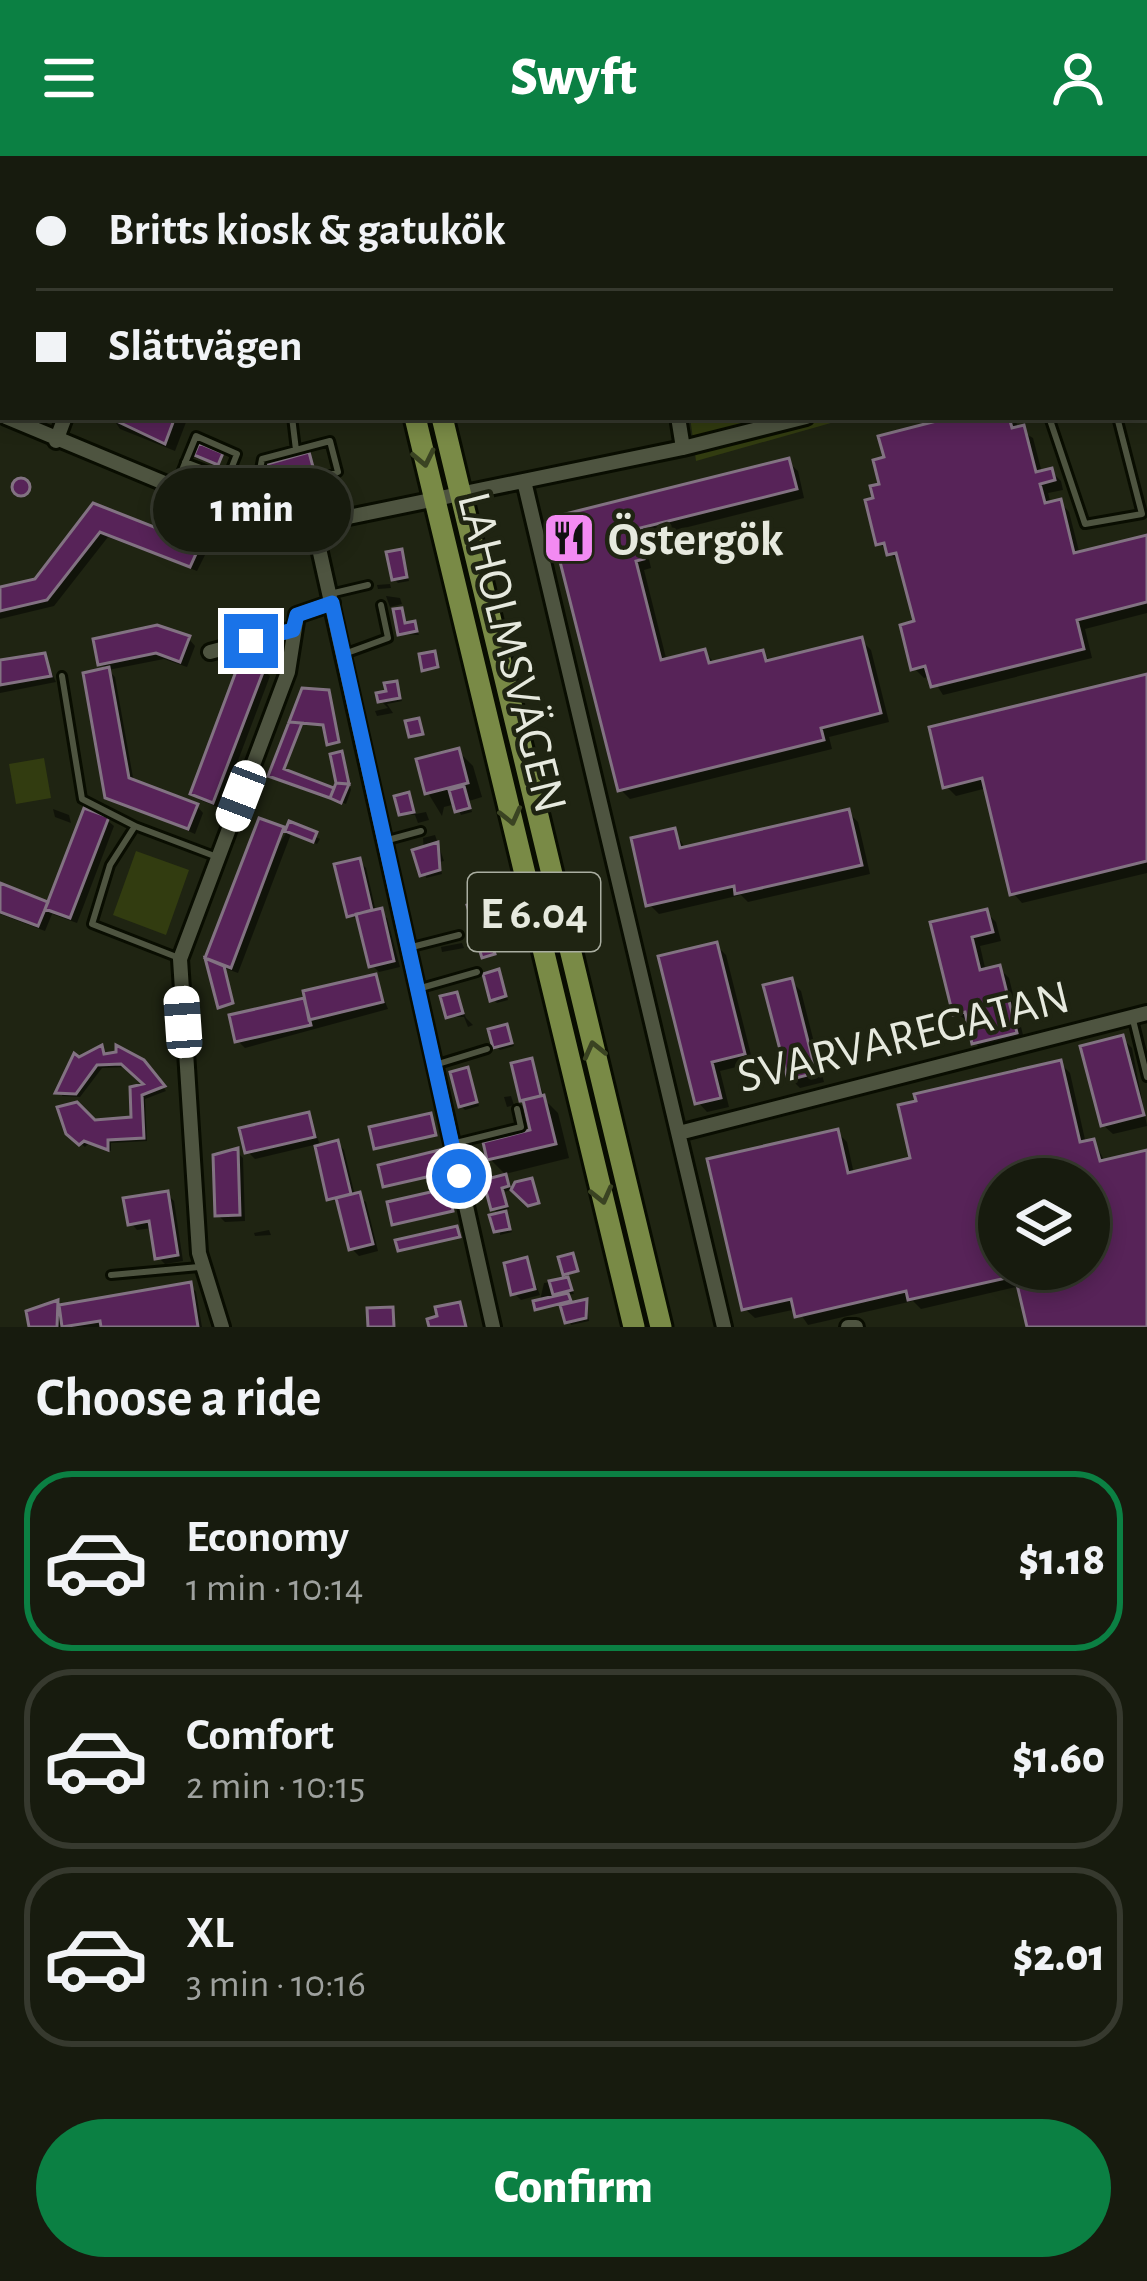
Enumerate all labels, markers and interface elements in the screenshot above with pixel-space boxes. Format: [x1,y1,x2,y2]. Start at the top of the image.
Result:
icon: menu [36,45,102,111]
icon: person [1045,45,1111,111]
text: Swyft [510,51,637,105]
text: Britts kiosk & gatukök [108,208,505,253]
text: Slättvägen [108,324,303,369]
one-way arrow [410,447,435,467]
callout: 1 min [152,467,350,551]
street label: LAHOLMSVÄGEN [448,487,577,818]
text: 1 min [210,490,294,529]
restaurant icon: Östergök [541,510,597,566]
place label: Östergök [608,512,784,565]
route end [224,614,278,668]
car [211,756,271,836]
one-way arrow [497,805,522,825]
road number: E 6.04 [468,873,600,951]
street label: SVARVAREGATAN [733,973,1075,1102]
car [163,985,203,1059]
one-way arrow [583,1040,608,1061]
route start [432,1149,486,1203]
map controls [978,1158,1110,1290]
button: layers [978,1158,1110,1290]
one-way arrow [588,1184,613,1205]
text: Choose a ride [36,1372,322,1426]
icon: car [42,1507,150,1615]
text: Economy [186,1515,349,1560]
text: $1.18 [1018,1538,1105,1583]
text: 1 min · 10:14 [186,1569,364,1608]
icon: car [42,1705,150,1813]
text: Comfort [186,1713,334,1758]
text: $1.60 [1012,1736,1105,1781]
text: 2 min · 10:15 [186,1767,365,1806]
icon: car [42,1903,150,2011]
text: XL [186,1911,234,1956]
text: $2.01 [1013,1934,1105,1979]
text: 3 min · 10:16 [186,1965,366,2004]
button: Confirm [36,2119,1111,2257]

